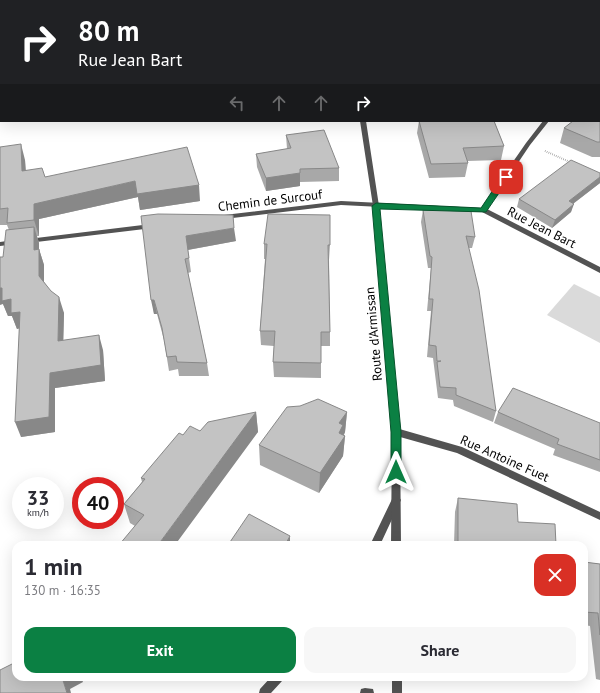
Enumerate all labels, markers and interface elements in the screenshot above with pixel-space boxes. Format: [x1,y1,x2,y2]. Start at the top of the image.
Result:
text: 80 m [78,12,139,49]
icon: right [12,16,64,68]
text: Rue Jean Bart [78,48,182,71]
icon: left [226,92,248,114]
icon: ahead [268,92,290,114]
icon: ahead [310,92,332,114]
icon: right [352,92,374,114]
pin [489,160,523,194]
icon: arrive [495,166,517,188]
street label: Chemin de Surcouf [217,186,324,215]
street label: Rue Jean Bart [504,203,580,252]
street label: Route d'Armissan [361,286,386,382]
street label: Rue Antoine Fuet [458,431,552,486]
position arrow [375,451,417,493]
speed limit sign: 40 [72,477,124,529]
text: 33 [27,485,49,511]
text: km/h [27,506,49,519]
text: 1 min [24,551,83,582]
button: close [534,554,576,596]
text: 130 m · 16:35 [24,582,101,599]
button: Exit [24,627,296,673]
button: Share [304,627,576,673]

